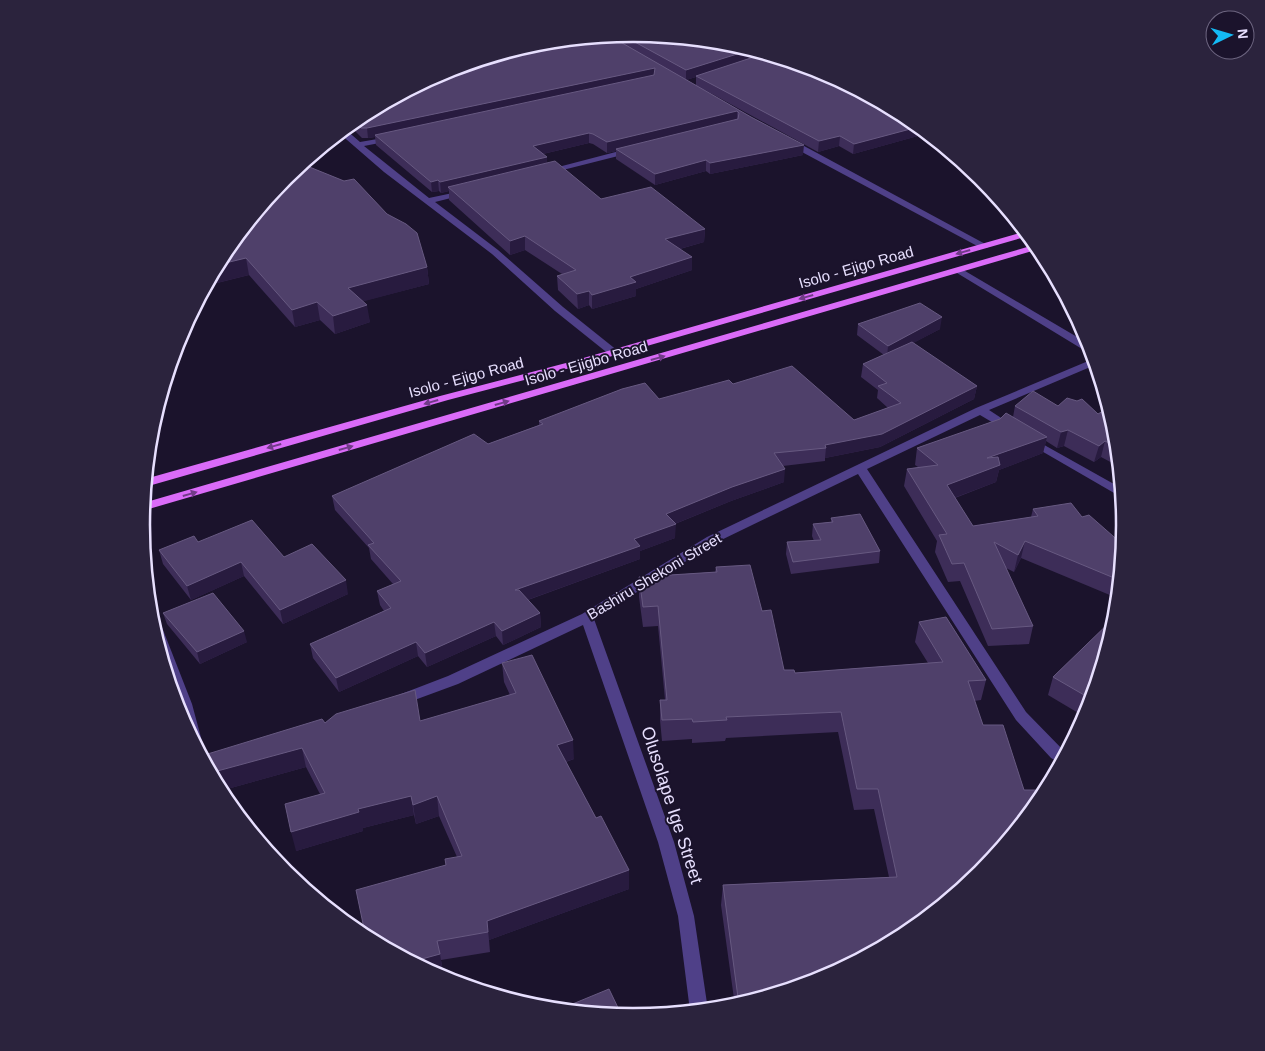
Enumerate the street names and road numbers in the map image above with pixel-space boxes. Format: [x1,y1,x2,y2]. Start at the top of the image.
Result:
street label: Isolo - Ejigo Road [797,243,915,291]
street label: Isolo - Ejigbo Road [523,337,649,389]
street label: Isolo - Ejigo Road [407,353,525,401]
street label: Bashiru Shekoni Street [584,529,725,623]
street label: Olusolape Ige Street [637,724,707,886]

